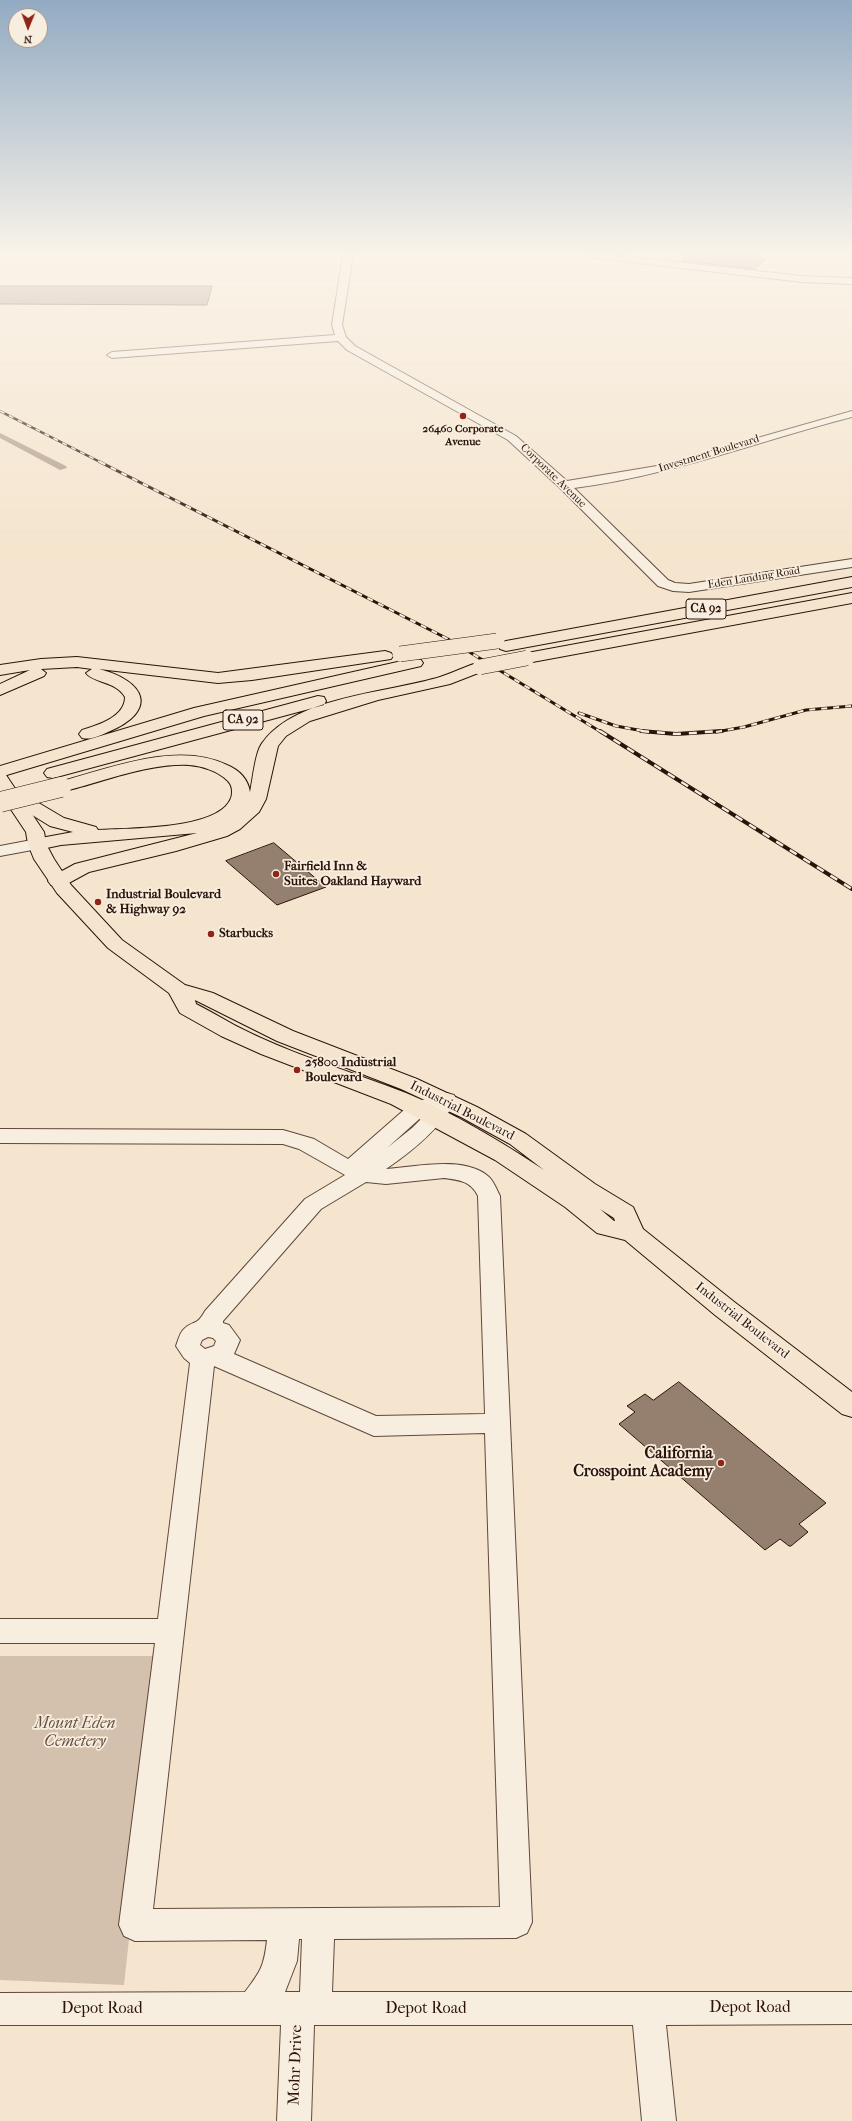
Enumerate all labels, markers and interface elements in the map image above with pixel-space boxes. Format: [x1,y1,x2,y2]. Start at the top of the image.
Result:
north arrow [8,8,48,48]
text: N [24,33,32,46]
marker: 26460 Corporate Avenue [458,411,468,421]
place label: 26460 Corporate Avenue [423,422,503,448]
street label: Investment Boulevard [657,432,761,476]
street label: Corporate Avenue [517,441,589,511]
street label: Eden Landing Road [707,564,801,592]
road number: CA 92 [686,599,726,619]
road number: CA 92 [223,710,263,730]
place label: Fairfield Inn & Suites Oakland Hayward [284,859,421,890]
marker: Fairfield Inn & Suites Oakland Hayward [271,869,281,879]
place label: Industrial Boulevard & Highway 92 [106,887,221,918]
marker: Industrial Boulevard & Highway 92 [93,897,103,907]
place label: Starbucks [219,926,273,942]
marker: Starbucks [206,929,216,939]
place label: 25800 Industrial Boulevard [305,1055,396,1086]
marker: 25800 Industrial Boulevard [292,1065,302,1075]
street label: Industrial Boulevard [407,1078,517,1144]
street label: Industrial Boulevard [692,1279,792,1363]
place label: California Crosspoint Academy [573,1444,713,1482]
marker: California Crosspoint Academy [716,1458,726,1468]
park label: Mount Eden Cemetery [34,1714,116,1752]
street label: Depot Road [709,1998,791,2018]
street label: Depot Road [61,1999,143,2019]
street label: Depot Road [385,1999,467,2019]
street label: Mohr Drive [285,2024,307,2106]

